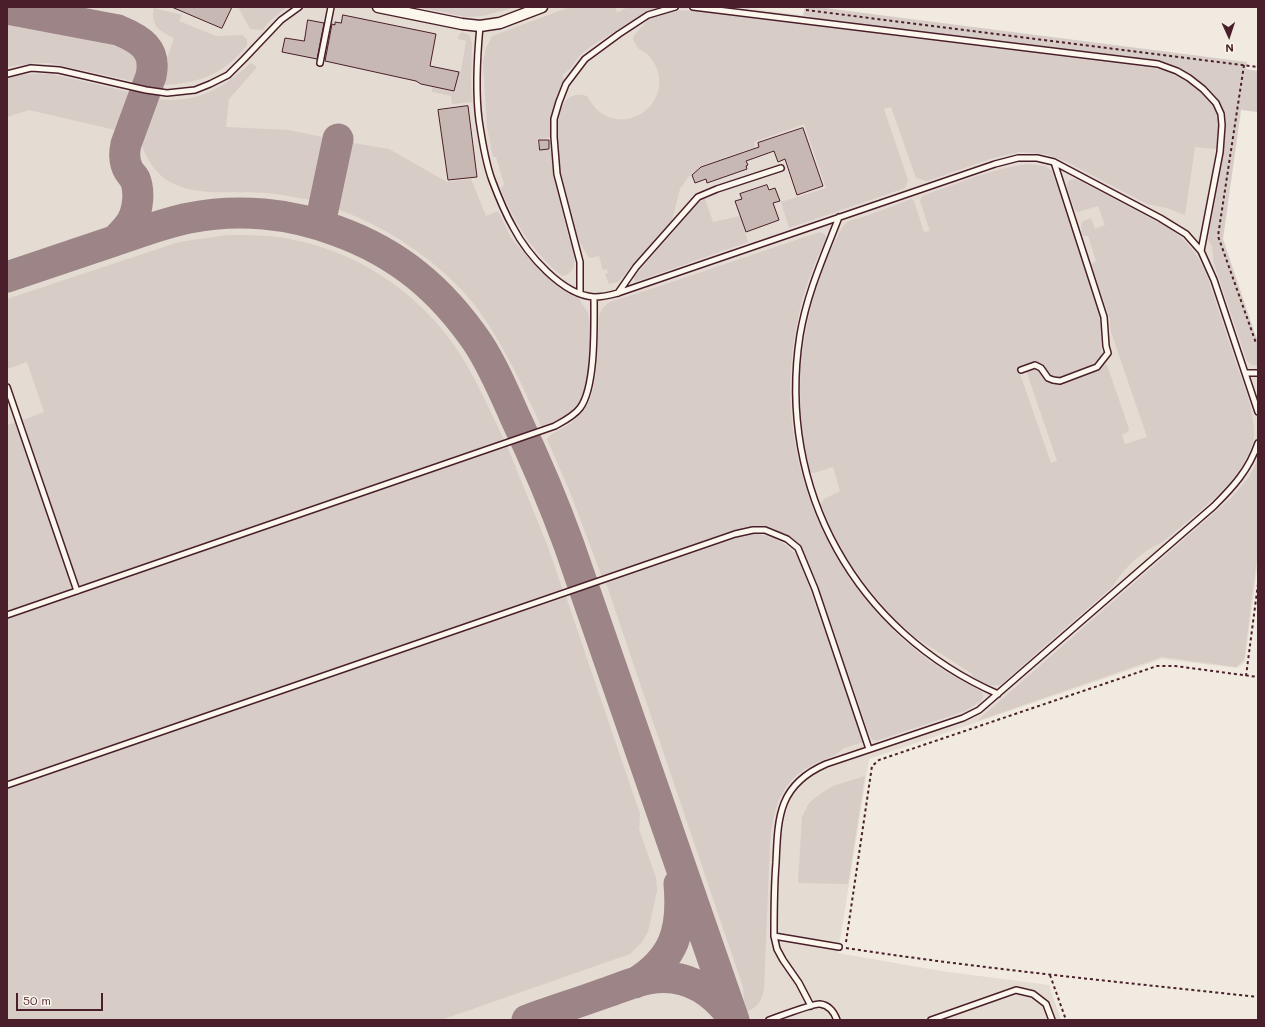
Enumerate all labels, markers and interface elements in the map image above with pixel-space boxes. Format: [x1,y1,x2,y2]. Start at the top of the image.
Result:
north arrow [1209,16,1249,56]
text: N [1225,41,1234,56]
scale bar [18,985,105,1011]
text: 50 m [23,992,51,1008]

